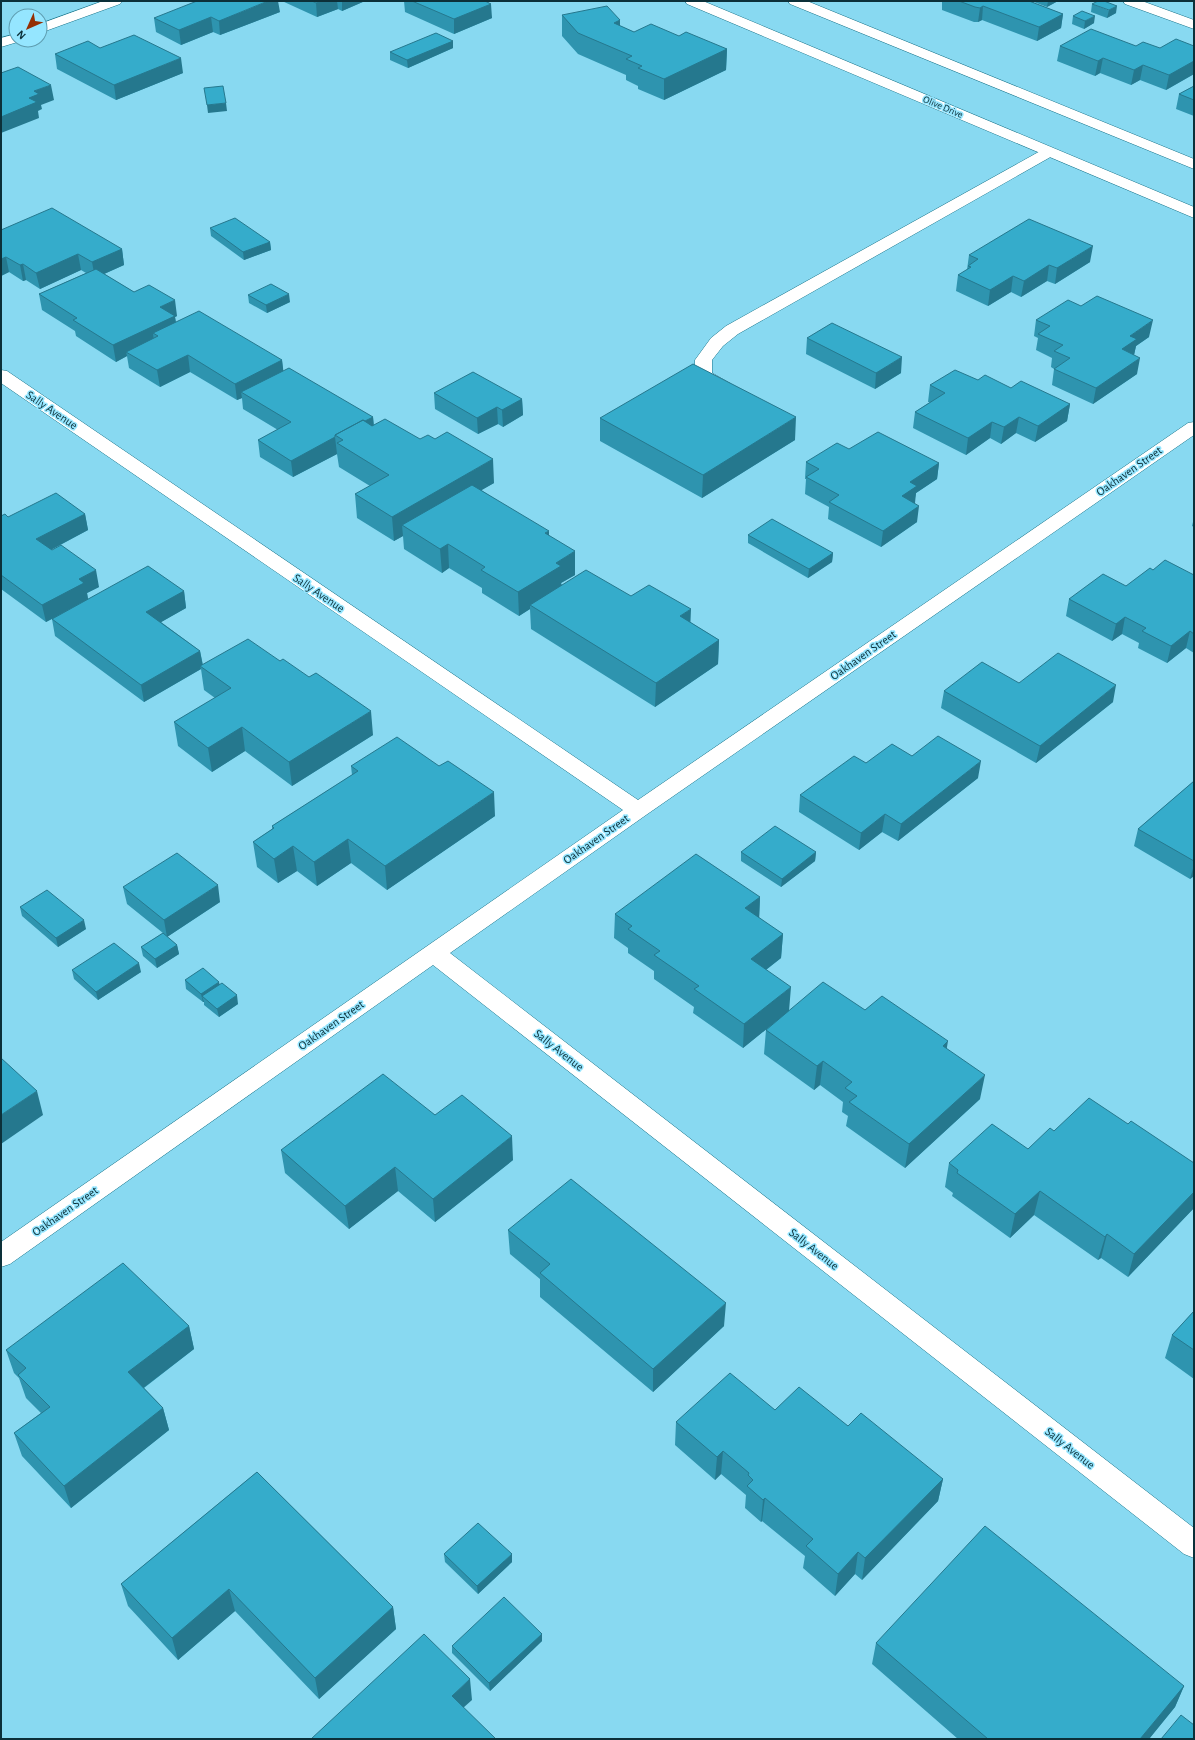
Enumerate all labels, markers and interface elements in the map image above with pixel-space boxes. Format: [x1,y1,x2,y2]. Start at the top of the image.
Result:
north arrow [8,8,48,48]
text: N [15,28,28,41]
street label: Olive Drive [922,94,965,120]
street label: Sally Avenue [24,389,80,432]
street label: Oakhaven Street [1094,444,1164,498]
street label: Sally Avenue [291,572,347,615]
street label: Oakhaven Street [828,628,898,682]
street label: Oakhaven Street [561,812,631,866]
street label: Oakhaven Street [296,998,366,1052]
street label: Sally Avenue [531,1027,586,1074]
street label: Oakhaven Street [30,1184,100,1238]
street label: Sally Avenue [786,1226,841,1273]
street label: Sally Avenue [1042,1425,1097,1472]

